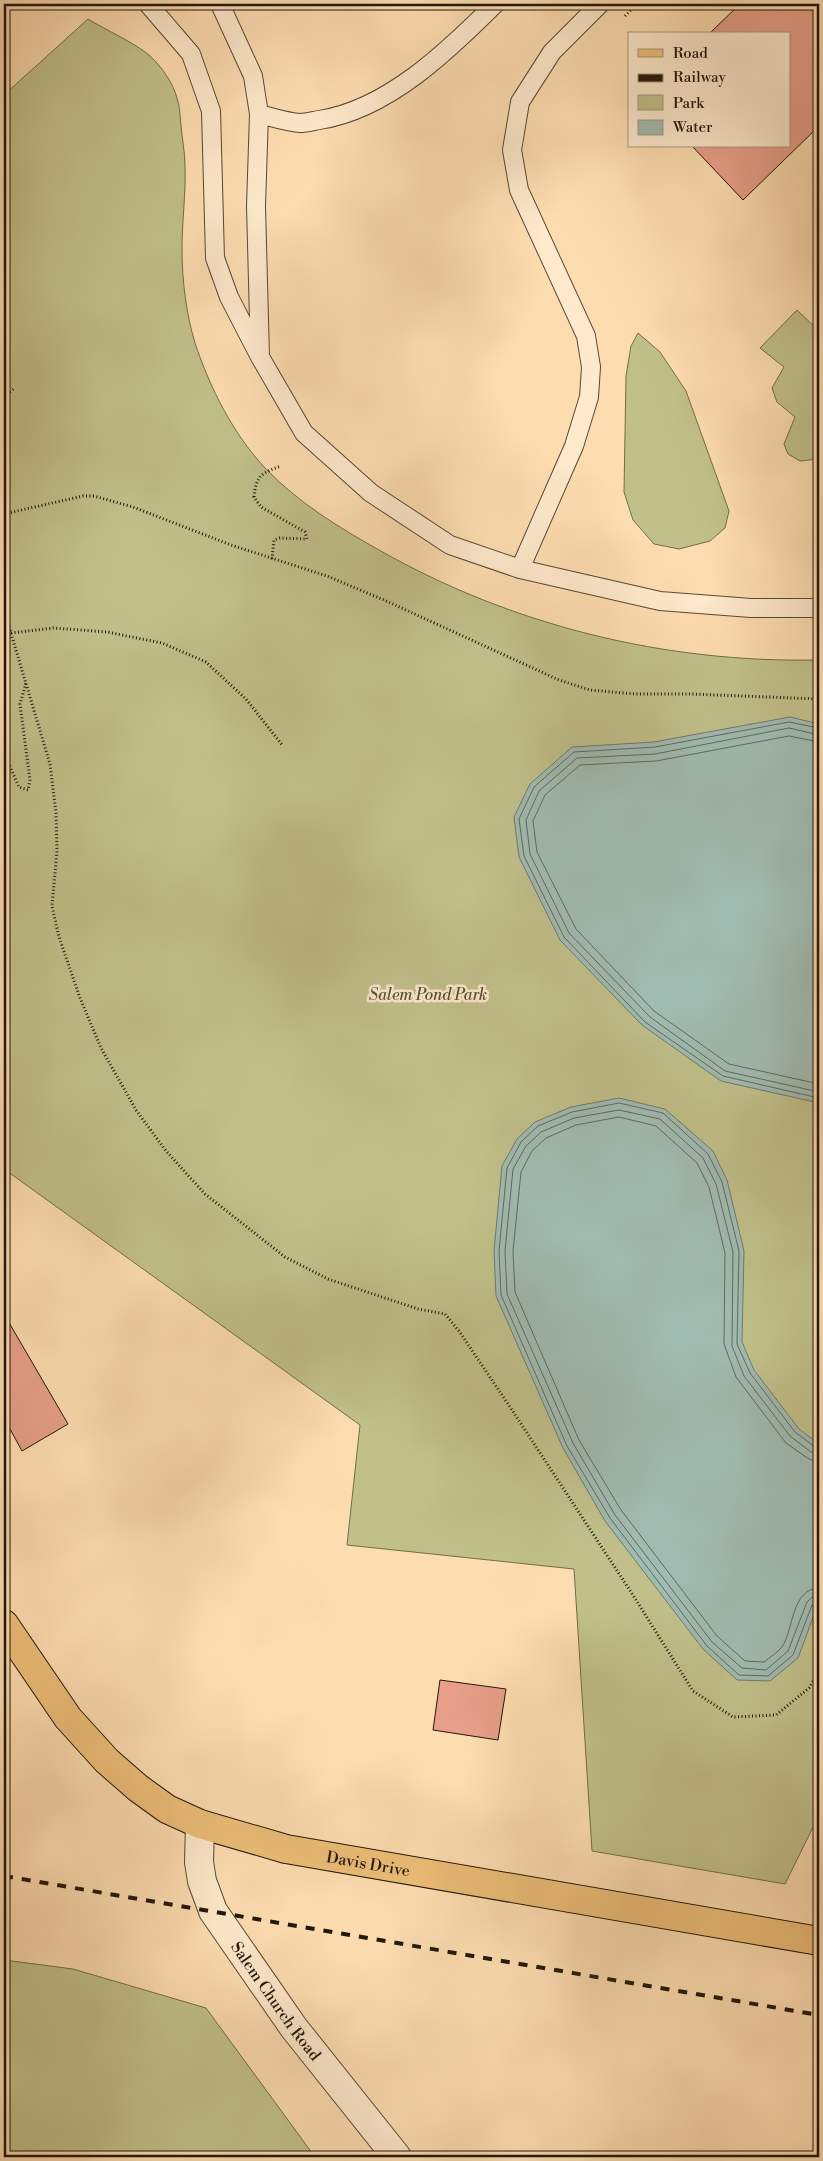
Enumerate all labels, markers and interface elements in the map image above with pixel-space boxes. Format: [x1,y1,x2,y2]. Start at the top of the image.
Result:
legend [628,32,790,148]
text: Road [673,44,708,63]
text: Railway [673,68,727,87]
text: Park [673,94,705,113]
text: Water [672,118,713,137]
park label: Salem Pond Park [369,985,487,1005]
street label: Davis Drive [325,1847,412,1881]
street label: Salem Church Road [226,1938,325,2065]

